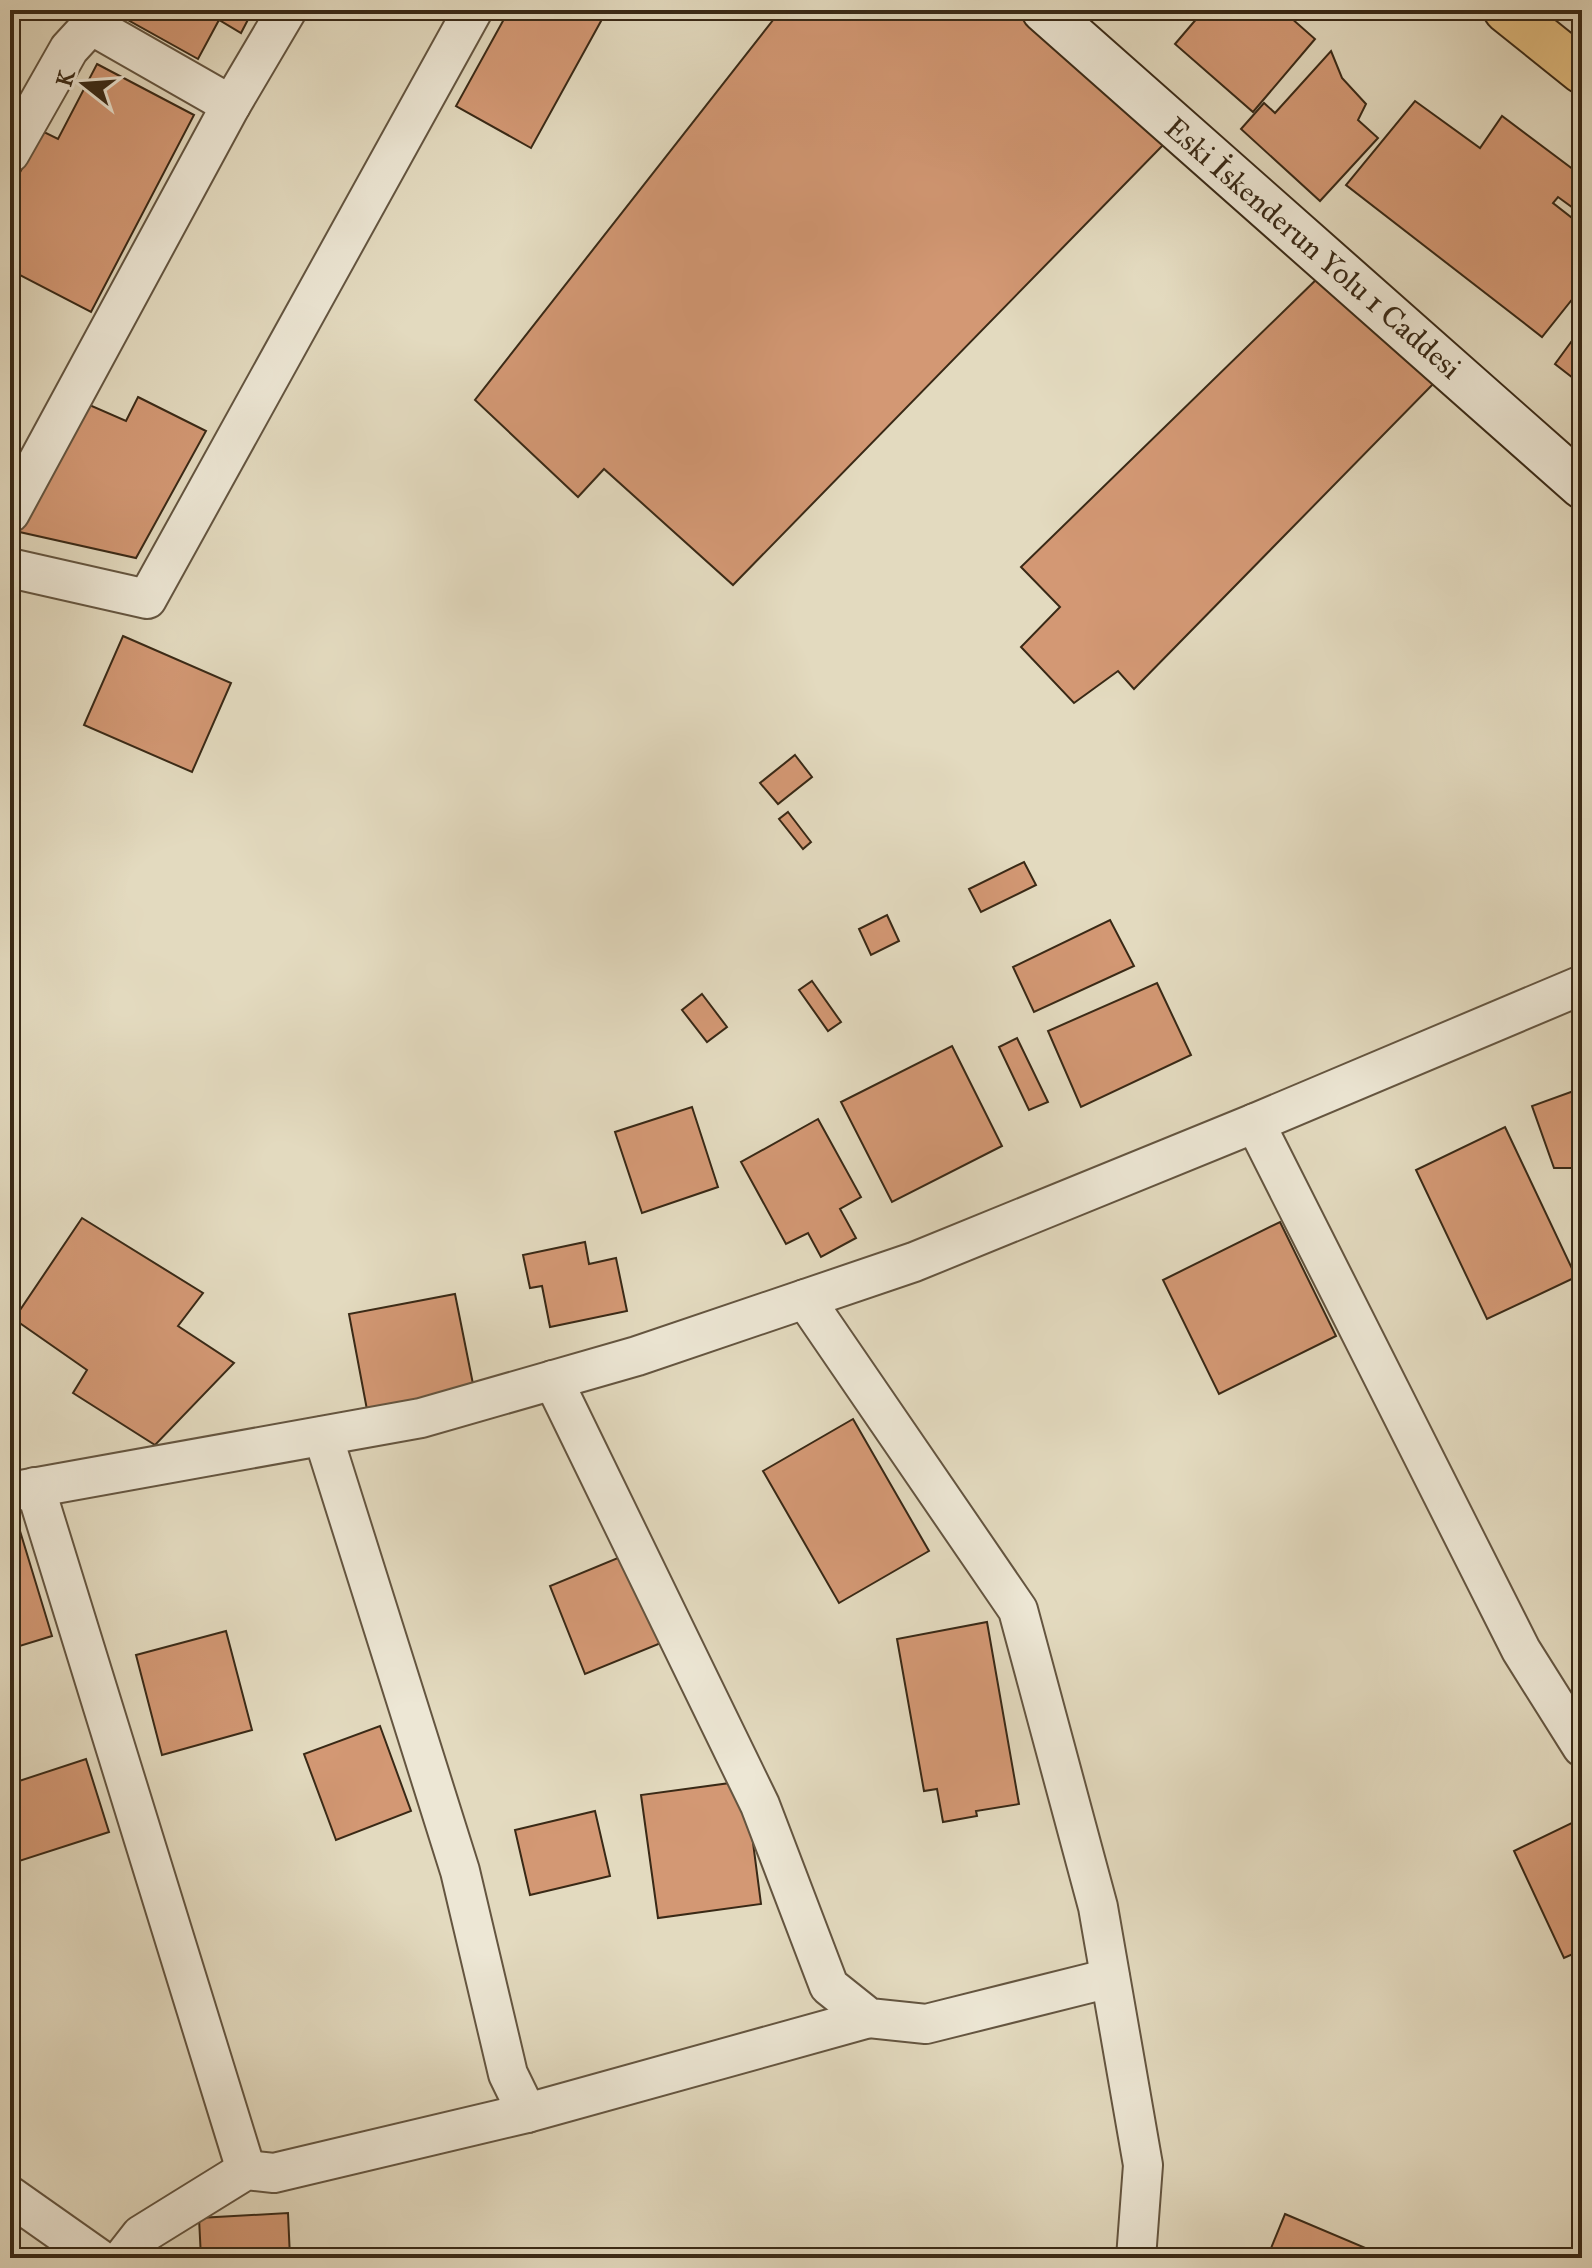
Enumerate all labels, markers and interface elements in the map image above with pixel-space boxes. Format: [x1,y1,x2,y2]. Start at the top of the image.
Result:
north arrow [44,44,124,124]
text: K [50,66,81,90]
street label: Eski İskenderun Yolu 1 Caddesi [1158,110,1468,386]

